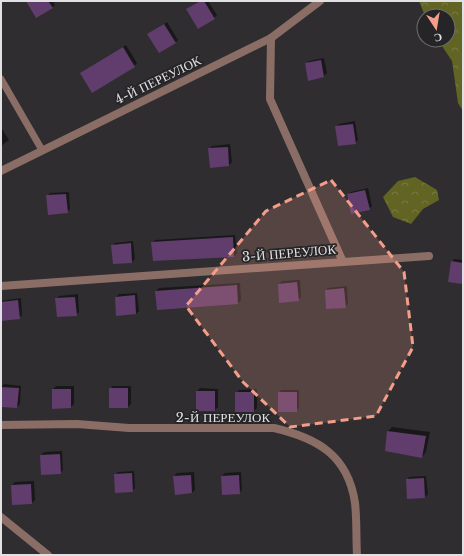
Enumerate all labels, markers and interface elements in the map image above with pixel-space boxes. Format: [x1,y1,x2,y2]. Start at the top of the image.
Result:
north arrow [416,8,456,48]
text: С [433,30,443,45]
street label: 4-Й ПЕРЕУЛОК [112,52,204,108]
street label: 3-Й ПЕРЕУЛОК [241,240,337,266]
street label: 2-Й ПЕРЕУЛОК [176,409,270,426]

